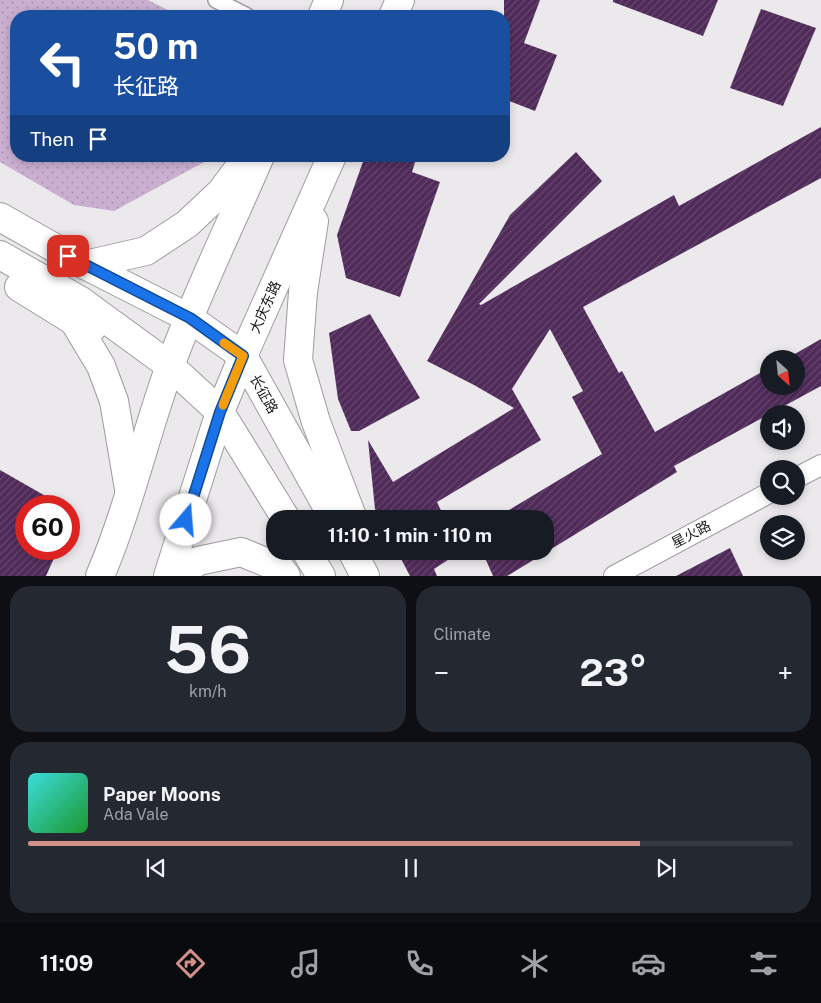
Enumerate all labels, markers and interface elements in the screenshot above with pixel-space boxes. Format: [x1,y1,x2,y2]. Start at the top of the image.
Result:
text: 50 m [113,26,198,67]
icon: left [30,30,95,95]
text: 长征路 [113,73,179,99]
icon: arrive [84,125,112,153]
text: Then [30,128,74,150]
pin [47,235,89,277]
icon: arrive [54,242,82,270]
street label: 大庆东路 [246,278,284,336]
north arrow [760,350,805,395]
map controls [760,350,805,560]
street label: 长征路 [247,372,281,416]
button: sound [760,405,805,450]
button: search [760,460,805,505]
position arrow [159,493,211,545]
speed limit sign: 60 [15,495,80,560]
button: layers [760,515,805,560]
street label: 星火路 [669,517,713,551]
text: 11:10 · 1 min · 110 m [328,524,492,546]
text: 56 [164,611,251,688]
text: Climate [434,625,491,644]
text: 23° [580,650,647,695]
text: − [434,656,449,689]
text: + [777,656,793,689]
text: km/h [189,682,227,701]
text: Paper Moons [103,783,221,805]
text: Ada Vale [103,805,168,824]
icon: previous [142,854,170,882]
icon: pause [397,854,425,882]
icon: next [652,854,680,882]
icon: directions [173,946,208,981]
icon: music [288,946,323,981]
icon: phone [402,946,437,981]
icon: climate [517,946,552,981]
icon: car [631,946,666,981]
icon: filters [746,946,781,981]
text: 11:09 [40,950,93,976]

